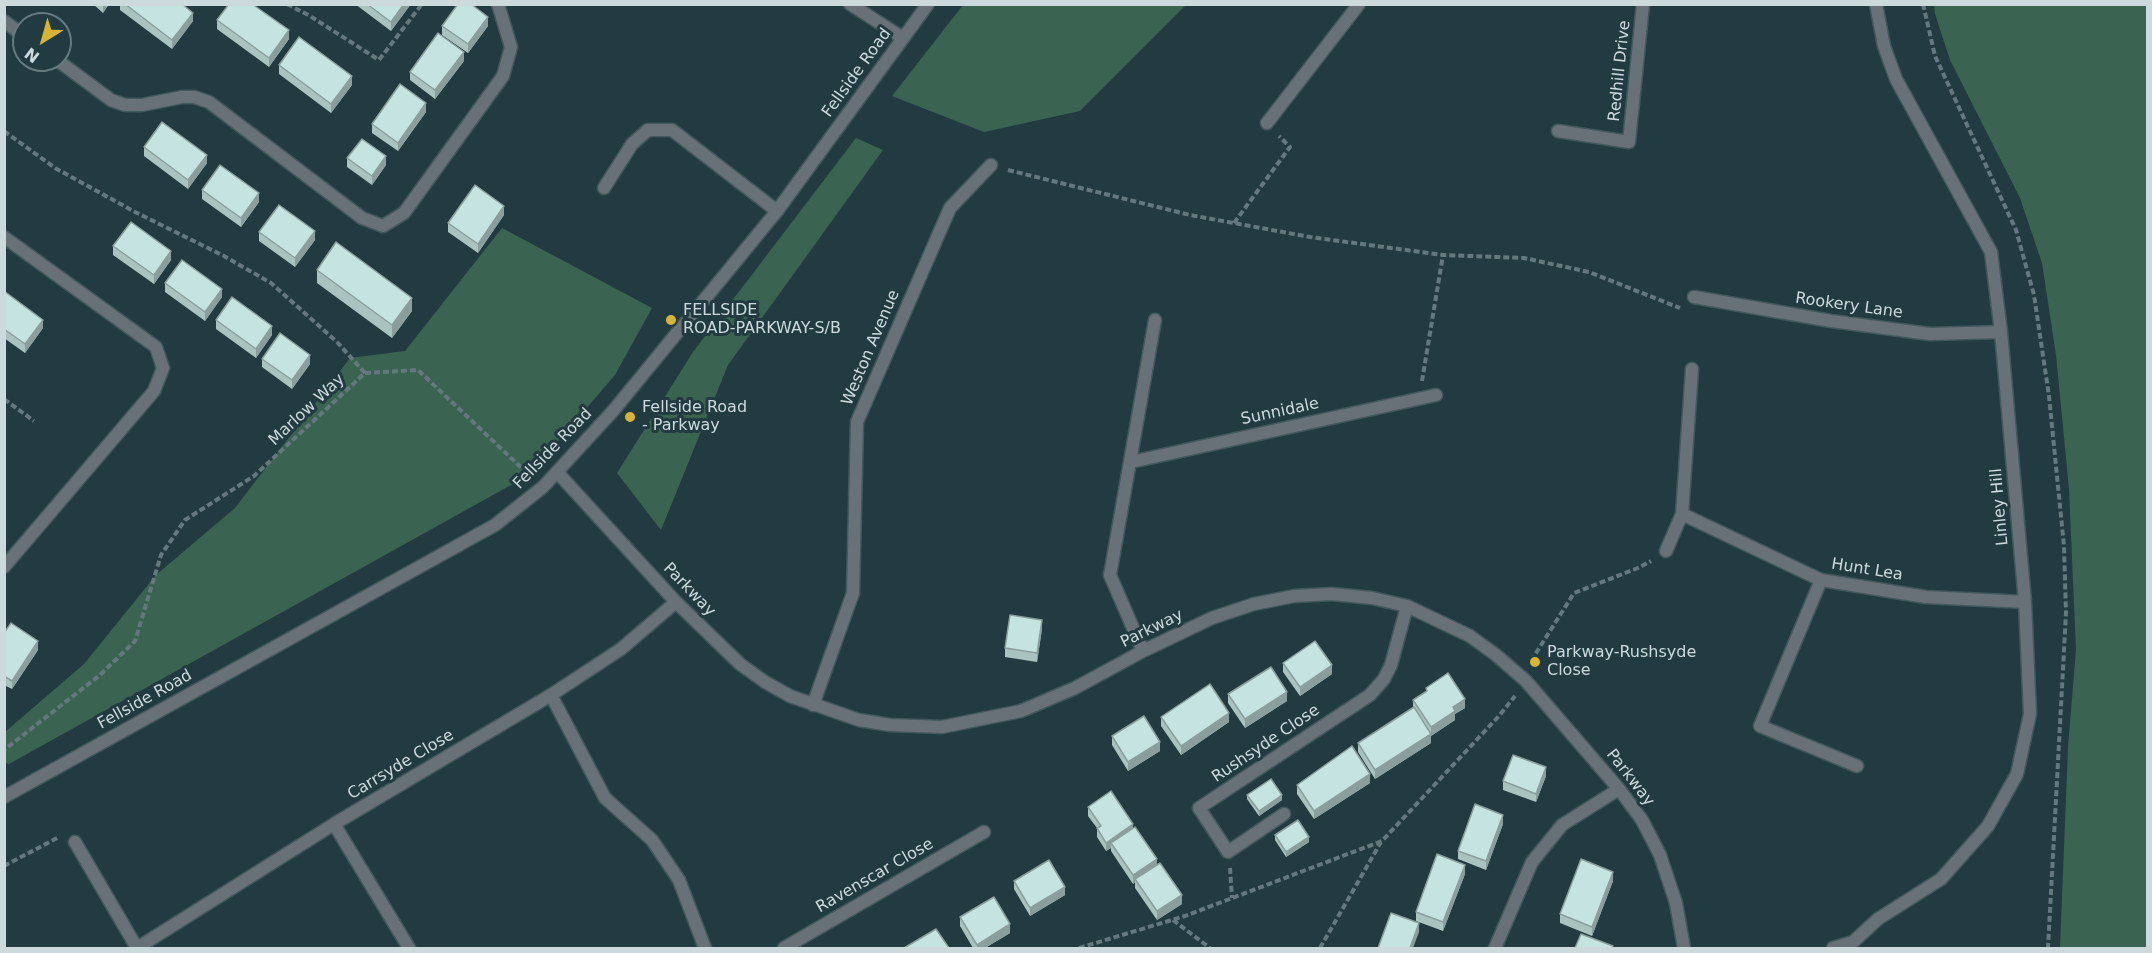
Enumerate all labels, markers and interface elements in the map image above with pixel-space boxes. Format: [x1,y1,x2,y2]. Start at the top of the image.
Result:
north arrow [12,12,72,72]
street label: Redhill Drive [1605,19,1635,123]
street label: Fellside Road [818,25,896,121]
text: N [21,44,43,67]
street label: Weston Avenue [838,287,904,409]
street label: Rookery Lane [1794,289,1904,323]
place label: FELLSIDE ROAD-PARKWAY-S/B [683,301,841,339]
marker: FELLSIDE ROAD-PARKWAY-S/B [664,313,678,327]
street label: Marlow Way [265,370,349,450]
street label: Sunnidale [1239,394,1321,430]
place label: Fellside Road - Parkway [642,398,747,436]
street label: Fellside Road [510,405,596,493]
marker: Fellside Road - Parkway [623,410,637,424]
street label: Linley Hill [1987,467,2013,547]
street label: Hunt Lea [1830,555,1904,585]
street label: Parkway [659,559,719,621]
street label: Parkway [1118,606,1186,652]
place label: Parkway-Rushsyde Close [1547,643,1696,681]
marker: Parkway-Rushsyde Close [1528,655,1542,669]
street label: Fellside Road [94,666,196,734]
street label: Rushsyde Close [1209,701,1323,787]
street label: Carrsyde Close [344,726,458,804]
street label: Parkway [1602,746,1658,810]
street label: Ravenscar Close [813,835,937,917]

